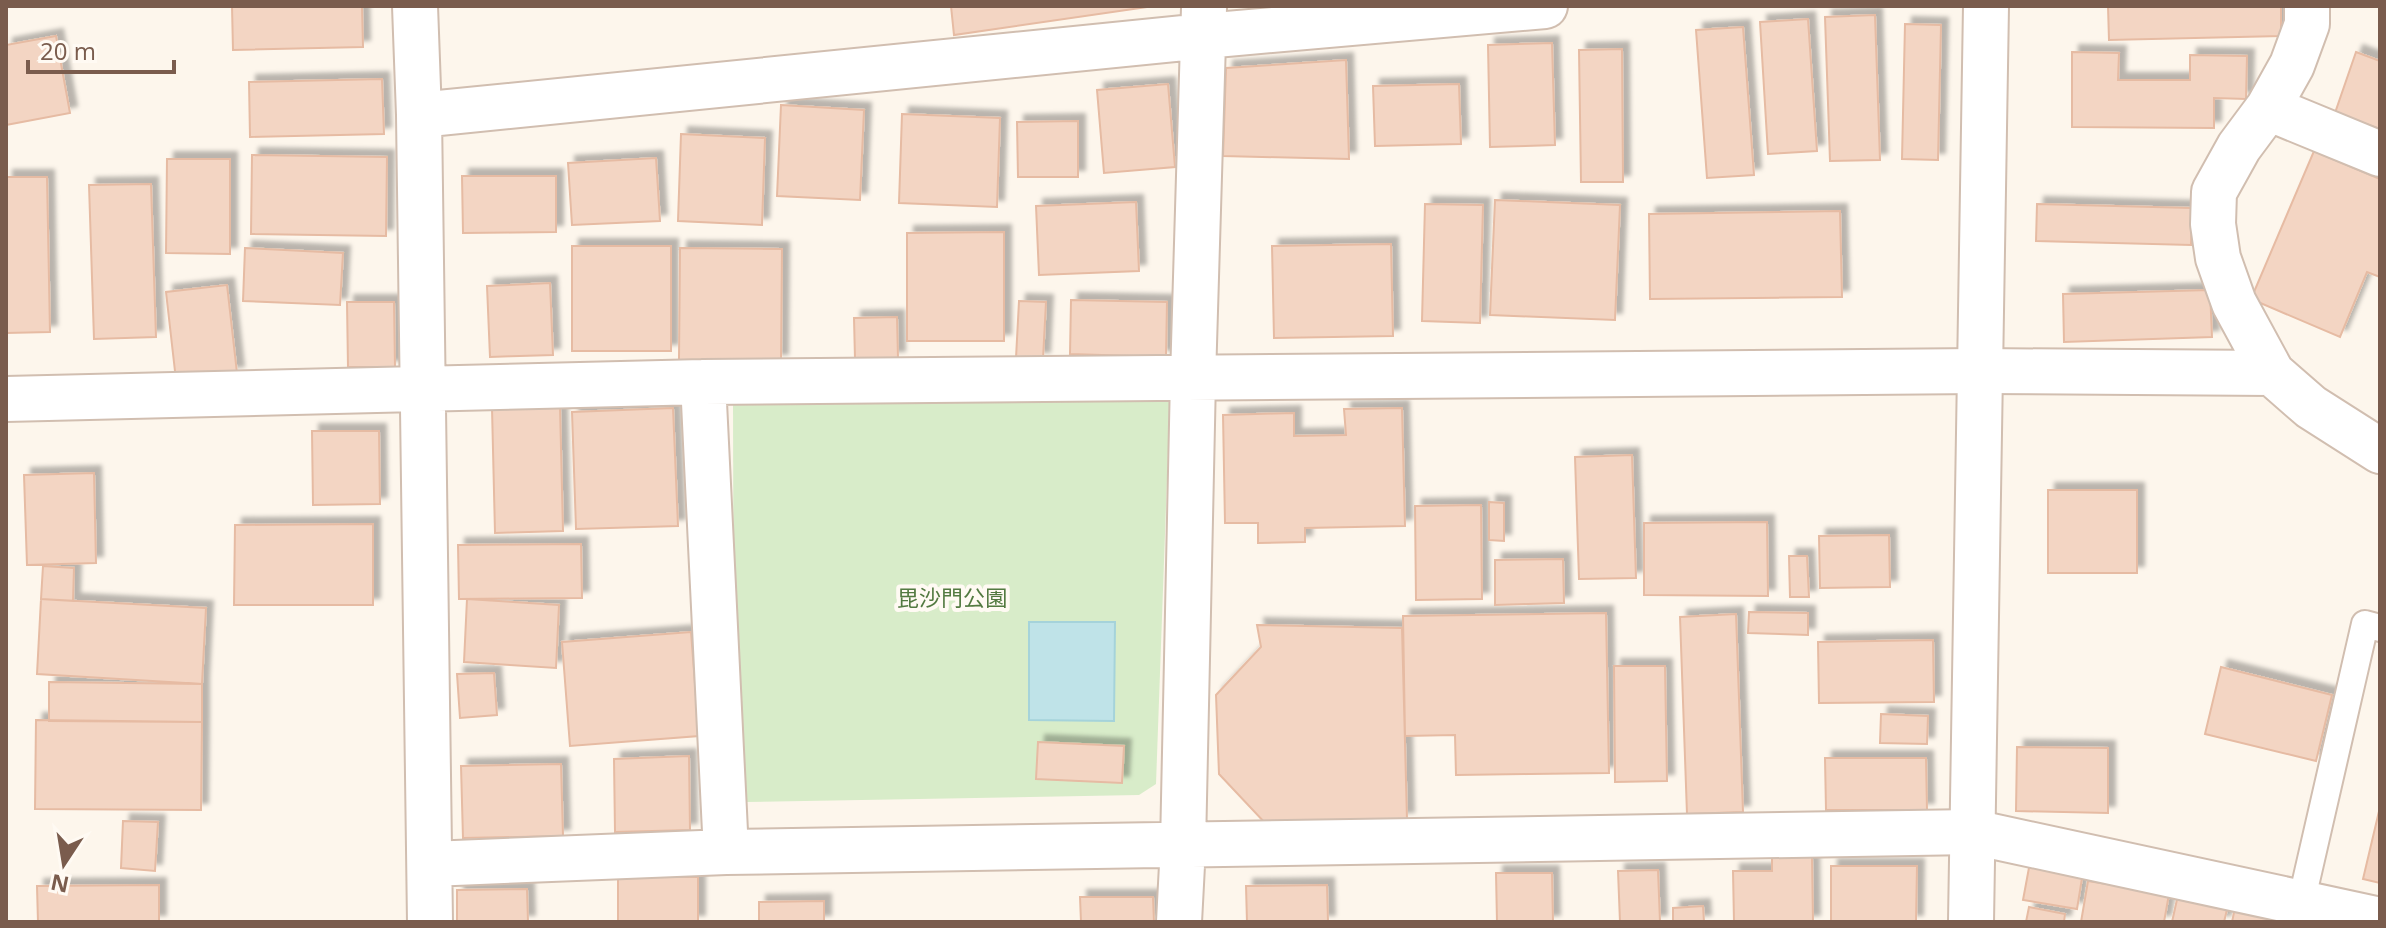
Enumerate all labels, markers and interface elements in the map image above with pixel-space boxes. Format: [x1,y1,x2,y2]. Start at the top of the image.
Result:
scale bar [28,24,174,74]
text: 20 m [40,34,96,67]
park label: 毘沙門公園 [897,582,1007,612]
north arrow [24,824,104,904]
text: N [48,868,72,901]

